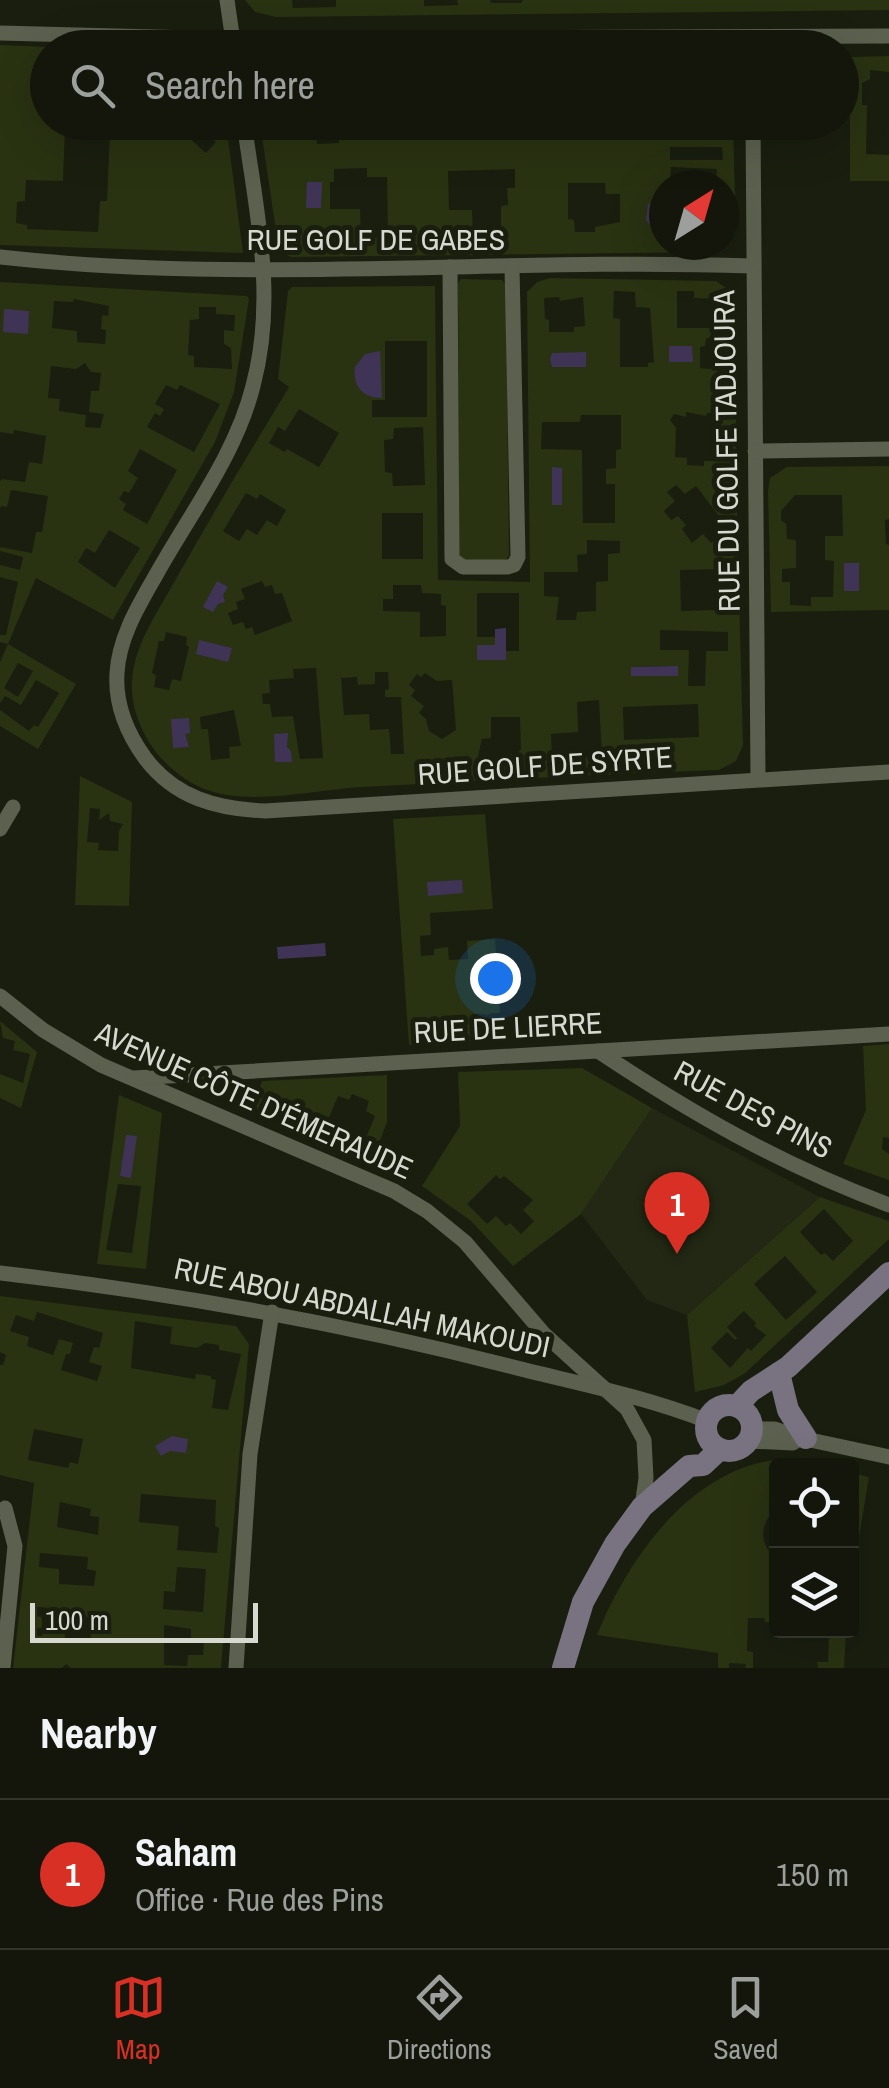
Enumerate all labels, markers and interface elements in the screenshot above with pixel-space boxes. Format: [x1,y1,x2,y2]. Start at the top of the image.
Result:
search box [30,30,859,140]
icon: search [65,58,120,113]
text: Search here [145,60,315,111]
north arrow [649,170,739,260]
street label: RUE GOLF DE GABES [247,219,505,259]
street label: RUE DU GOLFE TADJOURA [703,289,749,612]
street label: RUE GOLF DE SYRTE [416,736,674,794]
your location [470,953,521,1004]
street label: RUE DE LIERRE [413,1002,603,1052]
street label: AVENUE CÔTE D'ÉMERAUDE [89,1012,419,1188]
street label: RUE DES PINS [667,1051,840,1168]
pin: 1 [644,1172,710,1254]
street label: RUE ABOU ABDALLAH MAKOUDI [171,1248,554,1366]
map controls [769,1458,859,1638]
button: locate [769,1458,859,1548]
button: layers [769,1548,859,1638]
scale bar [30,1598,258,1642]
text: 100 m [45,1601,109,1639]
text: Nearby [40,1705,157,1761]
text: Saham [135,1827,237,1878]
text: 1 [65,1853,80,1896]
text: 150 m [776,1853,849,1896]
text: Office · Rue des Pins [135,1878,384,1921]
tab: Map [111,1970,166,2068]
tab: Directions [387,1970,492,2068]
tab: Saved [713,1970,778,2068]

